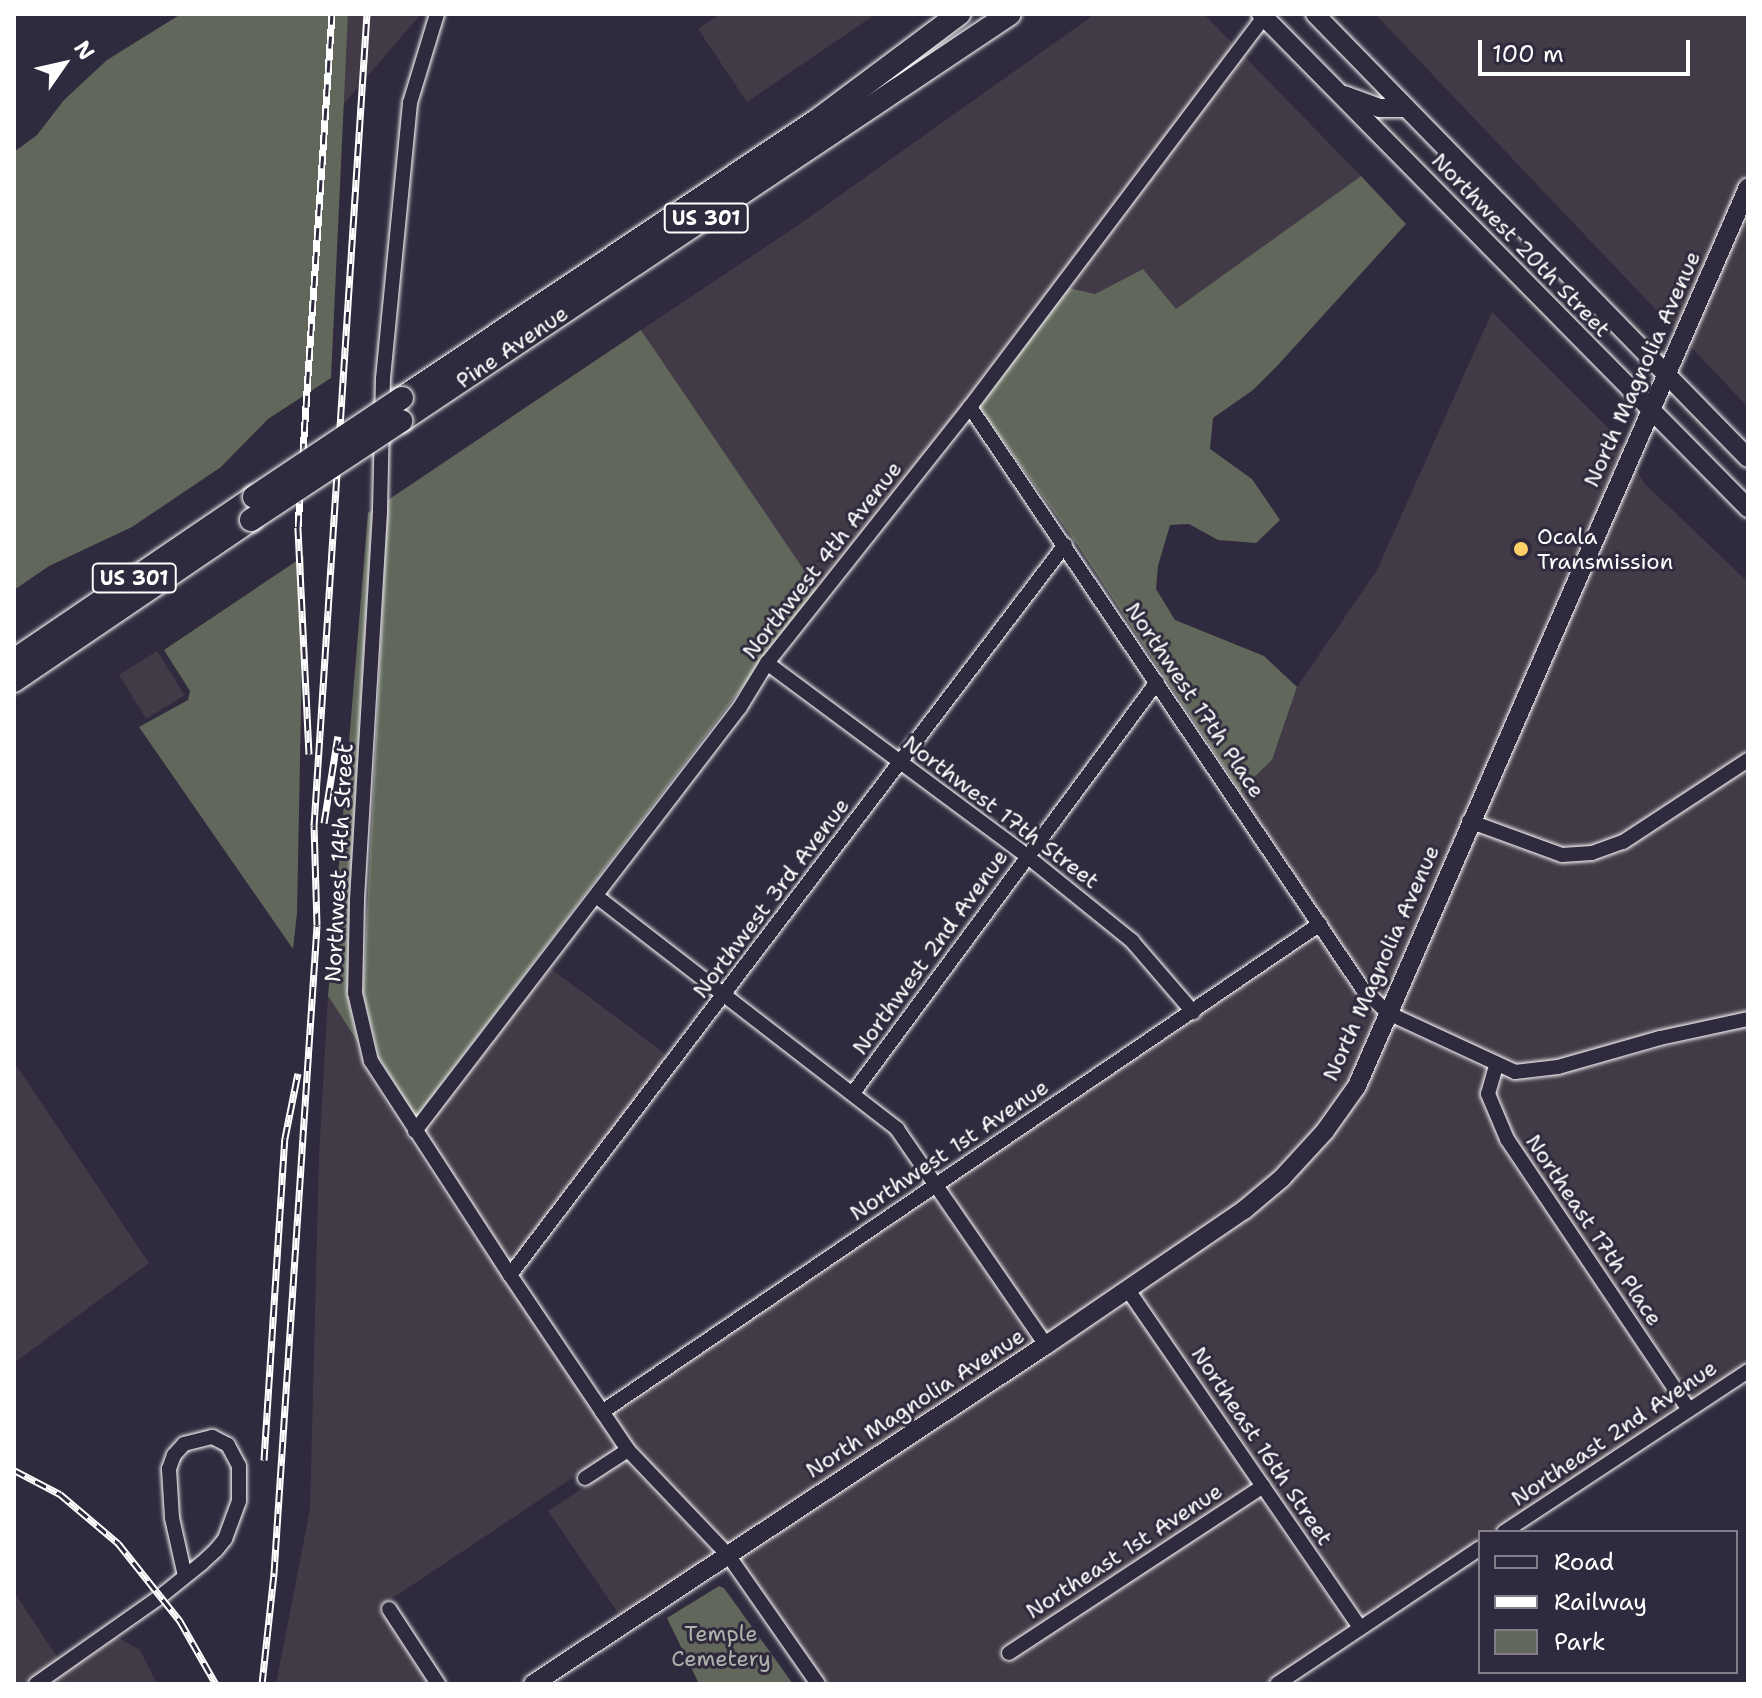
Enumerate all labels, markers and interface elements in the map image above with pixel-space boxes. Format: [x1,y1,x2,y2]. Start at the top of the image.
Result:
north arrow [24,24,104,104]
scale bar [1482,24,1694,74]
text: N [67,35,101,66]
text: 100 m [1492,38,1564,70]
street label: Northwest 20th Street [1426,147,1616,343]
road number: US 301 [662,202,750,234]
street label: North Magnolia Avenue [1578,247,1706,491]
street label: Pine Avenue [451,300,573,394]
street label: Northwest 4th Avenue [737,456,907,664]
place label: Ocala Transmission [1537,523,1673,574]
marker: Ocala Transmission [1512,540,1530,558]
road number: US 301 [90,562,178,594]
street label: Northwest 17th Place [1120,597,1270,803]
street label: Northwest 17th Street [898,730,1104,894]
street label: Northwest 14th Street [320,743,358,983]
street label: Northwest 3rd Avenue [687,793,855,1003]
street label: North Magnolia Avenue [1317,841,1445,1085]
street label: Northwest 2nd Avenue [847,844,1013,1060]
street label: Northwest 1st Avenue [845,1074,1053,1226]
street label: Northeast 17th Place [1520,1129,1668,1331]
street label: North Magnolia Avenue [801,1322,1029,1484]
street label: Northeast 16th Street [1186,1342,1338,1550]
street label: Northeast 2nd Avenue [1506,1354,1722,1512]
street label: Northeast 1st Avenue [1021,1478,1227,1624]
legend [1478,1530,1738,1674]
text: Road [1554,1546,1614,1578]
text: Railway [1554,1586,1647,1618]
park label: Temple Cemetery [671,1620,771,1672]
text: Park [1554,1626,1606,1658]

